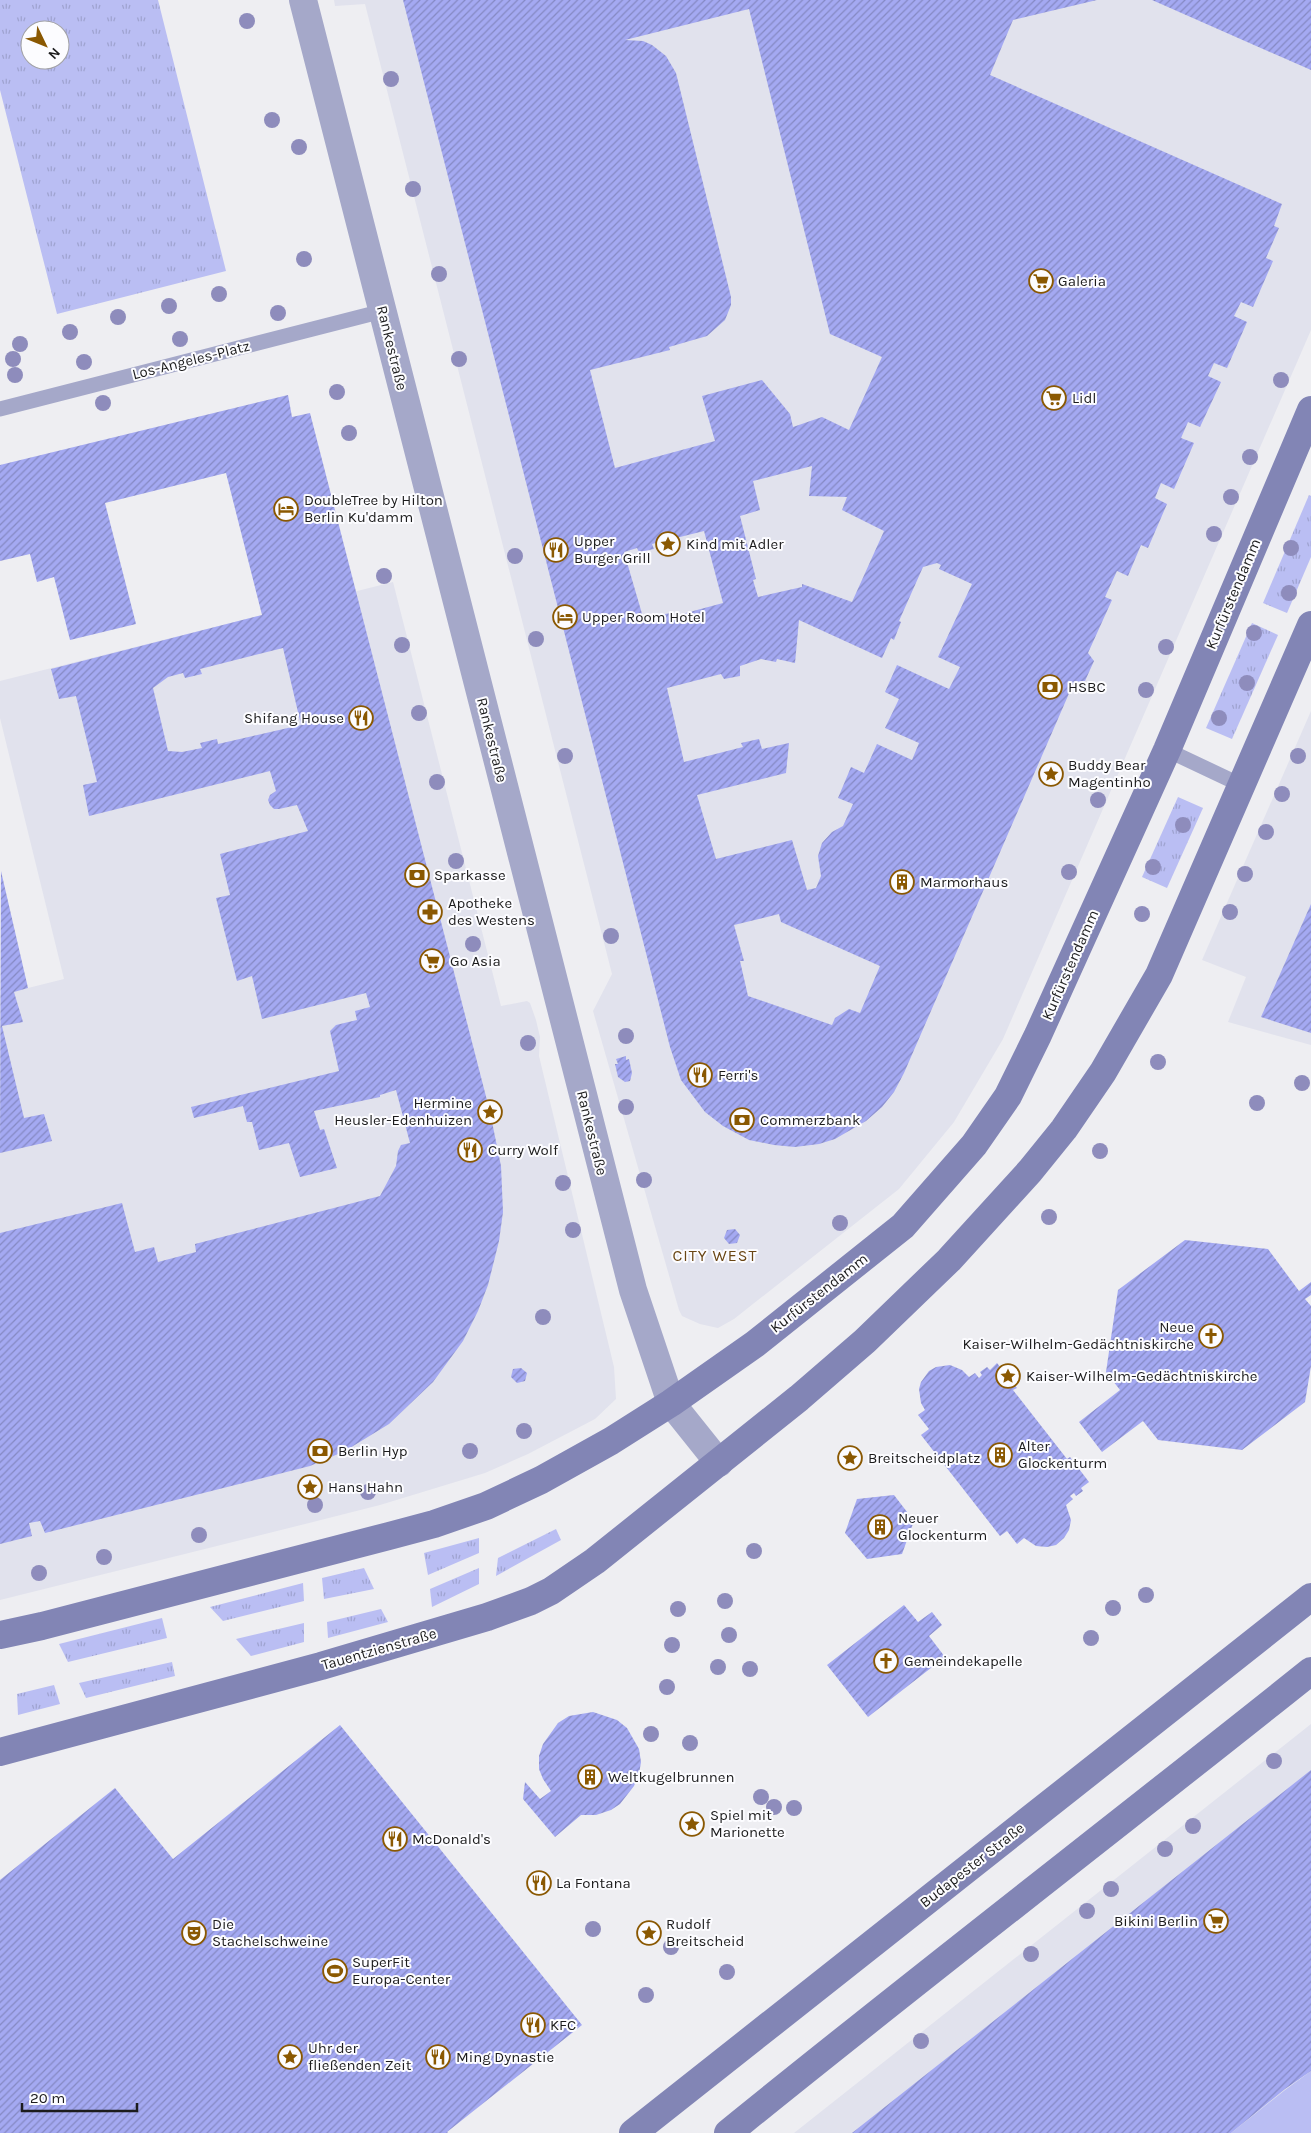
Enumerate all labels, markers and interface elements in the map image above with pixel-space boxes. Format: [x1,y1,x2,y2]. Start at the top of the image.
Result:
north arrow [20,20,70,70]
text: N [44,44,64,63]
supermarket icon: Galeria [1028,268,1054,294]
place label: Galeria [1058,272,1106,290]
street label: Rankestraße [373,304,411,392]
street label: Los-Angeles-Platz [130,337,252,383]
supermarket icon: Lidl [1041,385,1067,411]
place label: Lidl [1072,389,1097,407]
place label: DoubleTree by Hilton Berlin Ku'damm [304,491,443,526]
hotel icon: DoubleTree by Hilton Berlin Ku'damm [273,496,299,522]
place icon: Kind mit Adler [655,531,681,557]
place label: Upper Burger Grill [574,532,651,567]
place label: Kind mit Adler [686,535,784,553]
street label: Kurfürstendamm [1202,536,1264,652]
restaurant icon: Upper Burger Grill [543,537,569,563]
hotel icon: Upper Room Hotel [552,604,578,630]
place label: Upper Room Hotel [582,608,705,626]
bank icon: HSBC [1037,674,1063,700]
place label: HSBC [1068,678,1106,696]
street label: Rankestraße [473,696,511,784]
restaurant icon: Shifang House [348,705,374,731]
place label: Shifang House [244,709,344,727]
place label: Buddy Bear Magentinho [1068,756,1151,791]
place icon: Buddy Bear Magentinho [1038,761,1064,787]
bank icon: Sparkasse [404,862,430,888]
place label: Sparkasse [434,866,506,884]
building icon: Marmorhaus [889,869,915,895]
place label: Marmorhaus [920,873,1008,891]
place label: Apotheke des Westens [448,894,535,929]
pharmacy icon: Apotheke des Westens [417,899,443,925]
street label: Kurfürstendamm [1038,907,1102,1023]
supermarket icon: Go Asia [419,948,445,974]
place label: Go Asia [450,952,501,970]
restaurant icon: Ferri's [687,1062,713,1088]
place label: Ferri's [718,1066,758,1084]
street label: Rankestraße [573,1089,611,1177]
place label: Hermine Heusler-Edenhuizen [334,1094,472,1129]
place icon: Hermine Heusler-Edenhuizen [477,1099,503,1125]
bank icon: Commerzbank [729,1107,755,1133]
place label: Commerzbank [760,1111,860,1129]
restaurant icon: Curry Wolf [457,1137,483,1163]
place label: Curry Wolf [488,1141,559,1159]
district label: CITY WEST [673,1246,757,1265]
street label: Kurfürstendamm [767,1249,871,1337]
place label: Neue Kaiser-Wilhelm-Gedächtniskirche [962,1318,1194,1353]
church icon: Neue Kaiser-Wilhelm-Gedächtniskirche [1198,1323,1224,1349]
place icon: Kaiser-Wilhelm-Gedächtniskirche [995,1363,1021,1389]
place label: Kaiser-Wilhelm-Gedächtniskirche [1026,1367,1258,1385]
place label: Alter Glockenturm [1018,1437,1107,1472]
bank icon: Berlin Hyp [307,1438,333,1464]
place label: Berlin Hyp [338,1442,408,1460]
building icon: Alter Glockenturm [987,1442,1013,1468]
place icon: Breitscheidplatz [837,1445,863,1471]
place label: Breitscheidplatz [868,1449,980,1467]
place icon: Hans Hahn [297,1474,323,1500]
place label: Hans Hahn [328,1478,403,1496]
place label: Neuer Glockenturm [898,1509,987,1544]
building icon: Neuer Glockenturm [867,1514,893,1540]
street label: Tauentzienstraße [320,1624,438,1674]
church icon: Gemeindekapelle [873,1648,899,1674]
place label: Gemeindekapelle [904,1652,1023,1670]
building icon: Weltkugelbrunnen [577,1764,603,1790]
place label: Weltkugelbrunnen [608,1768,735,1786]
place label: Spiel mit Marionette [710,1806,785,1841]
place icon: Spiel mit Marionette [679,1811,705,1837]
street label: Budapester Straße [916,1819,1028,1911]
restaurant icon: McDonald's [382,1826,408,1852]
place label: McDonald's [412,1830,491,1848]
restaurant icon: La Fontana [526,1870,552,1896]
place label: La Fontana [556,1874,631,1892]
supermarket icon: Bikini Berlin [1203,1908,1229,1934]
place label: Bikini Berlin [1114,1912,1198,1930]
place label: Die Stachelschweine [212,1915,328,1950]
place label: Rudolf Breitscheid [666,1915,744,1950]
theatre icon: Die Stachelschweine [181,1920,207,1946]
place icon: Rudolf Breitscheid [636,1920,662,1946]
place label: SuperFit Europa-Center [352,1953,451,1988]
sports icon: SuperFit Europa-Center [322,1958,348,1984]
restaurant icon: KFC [520,2012,546,2038]
place label: KFC [550,2016,576,2034]
place label: Uhr der fließenden Zeit [308,2039,412,2074]
place icon: Uhr der fließenden Zeit [277,2044,303,2070]
restaurant icon: Ming Dynastie [425,2044,451,2070]
place label: Ming Dynastie [456,2048,554,2066]
scale bar [22,2080,138,2112]
text: 20 m [30,2089,65,2107]

